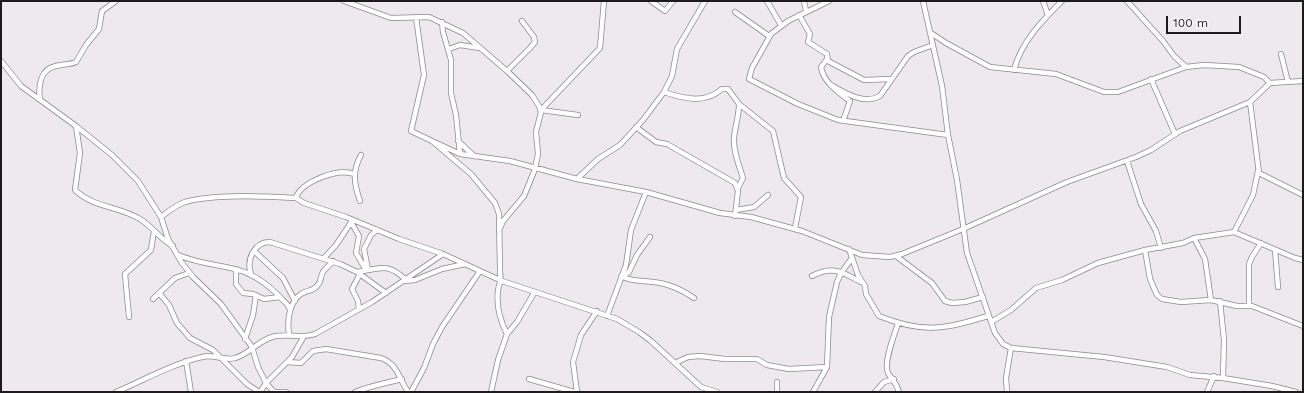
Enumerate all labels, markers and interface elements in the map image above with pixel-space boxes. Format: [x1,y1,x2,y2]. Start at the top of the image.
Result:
scale bar [1168,8,1243,34]
text: 100 m [1173,16,1208,30]

